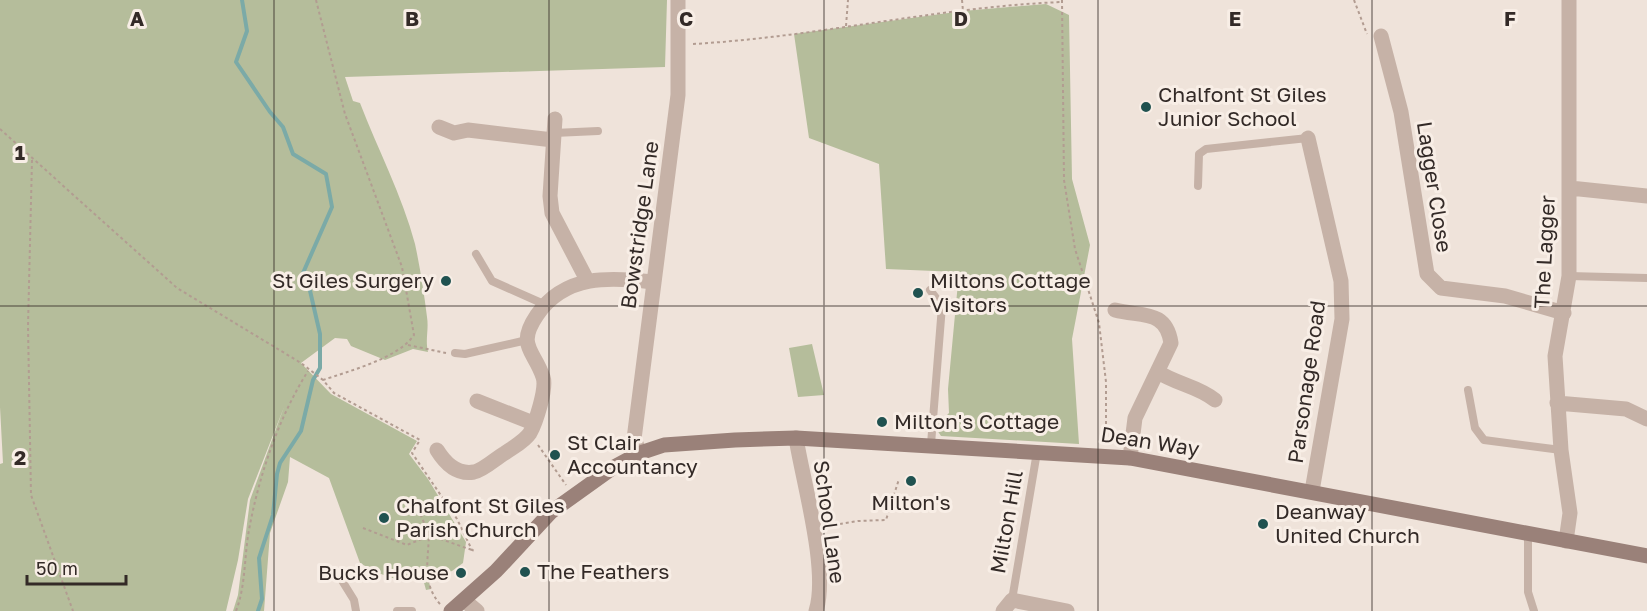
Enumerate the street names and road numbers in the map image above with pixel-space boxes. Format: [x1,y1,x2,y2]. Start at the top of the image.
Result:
street label: Lagger Close [1412,120,1458,254]
street label: Bowstridge Lane [614,139,664,310]
street label: The Lagger [1528,195,1560,309]
street label: Parsonage Road [1282,299,1330,465]
street label: Dean Way [1099,420,1202,462]
street label: School Lane [808,459,852,585]
street label: Milton Hill [984,468,1028,575]

